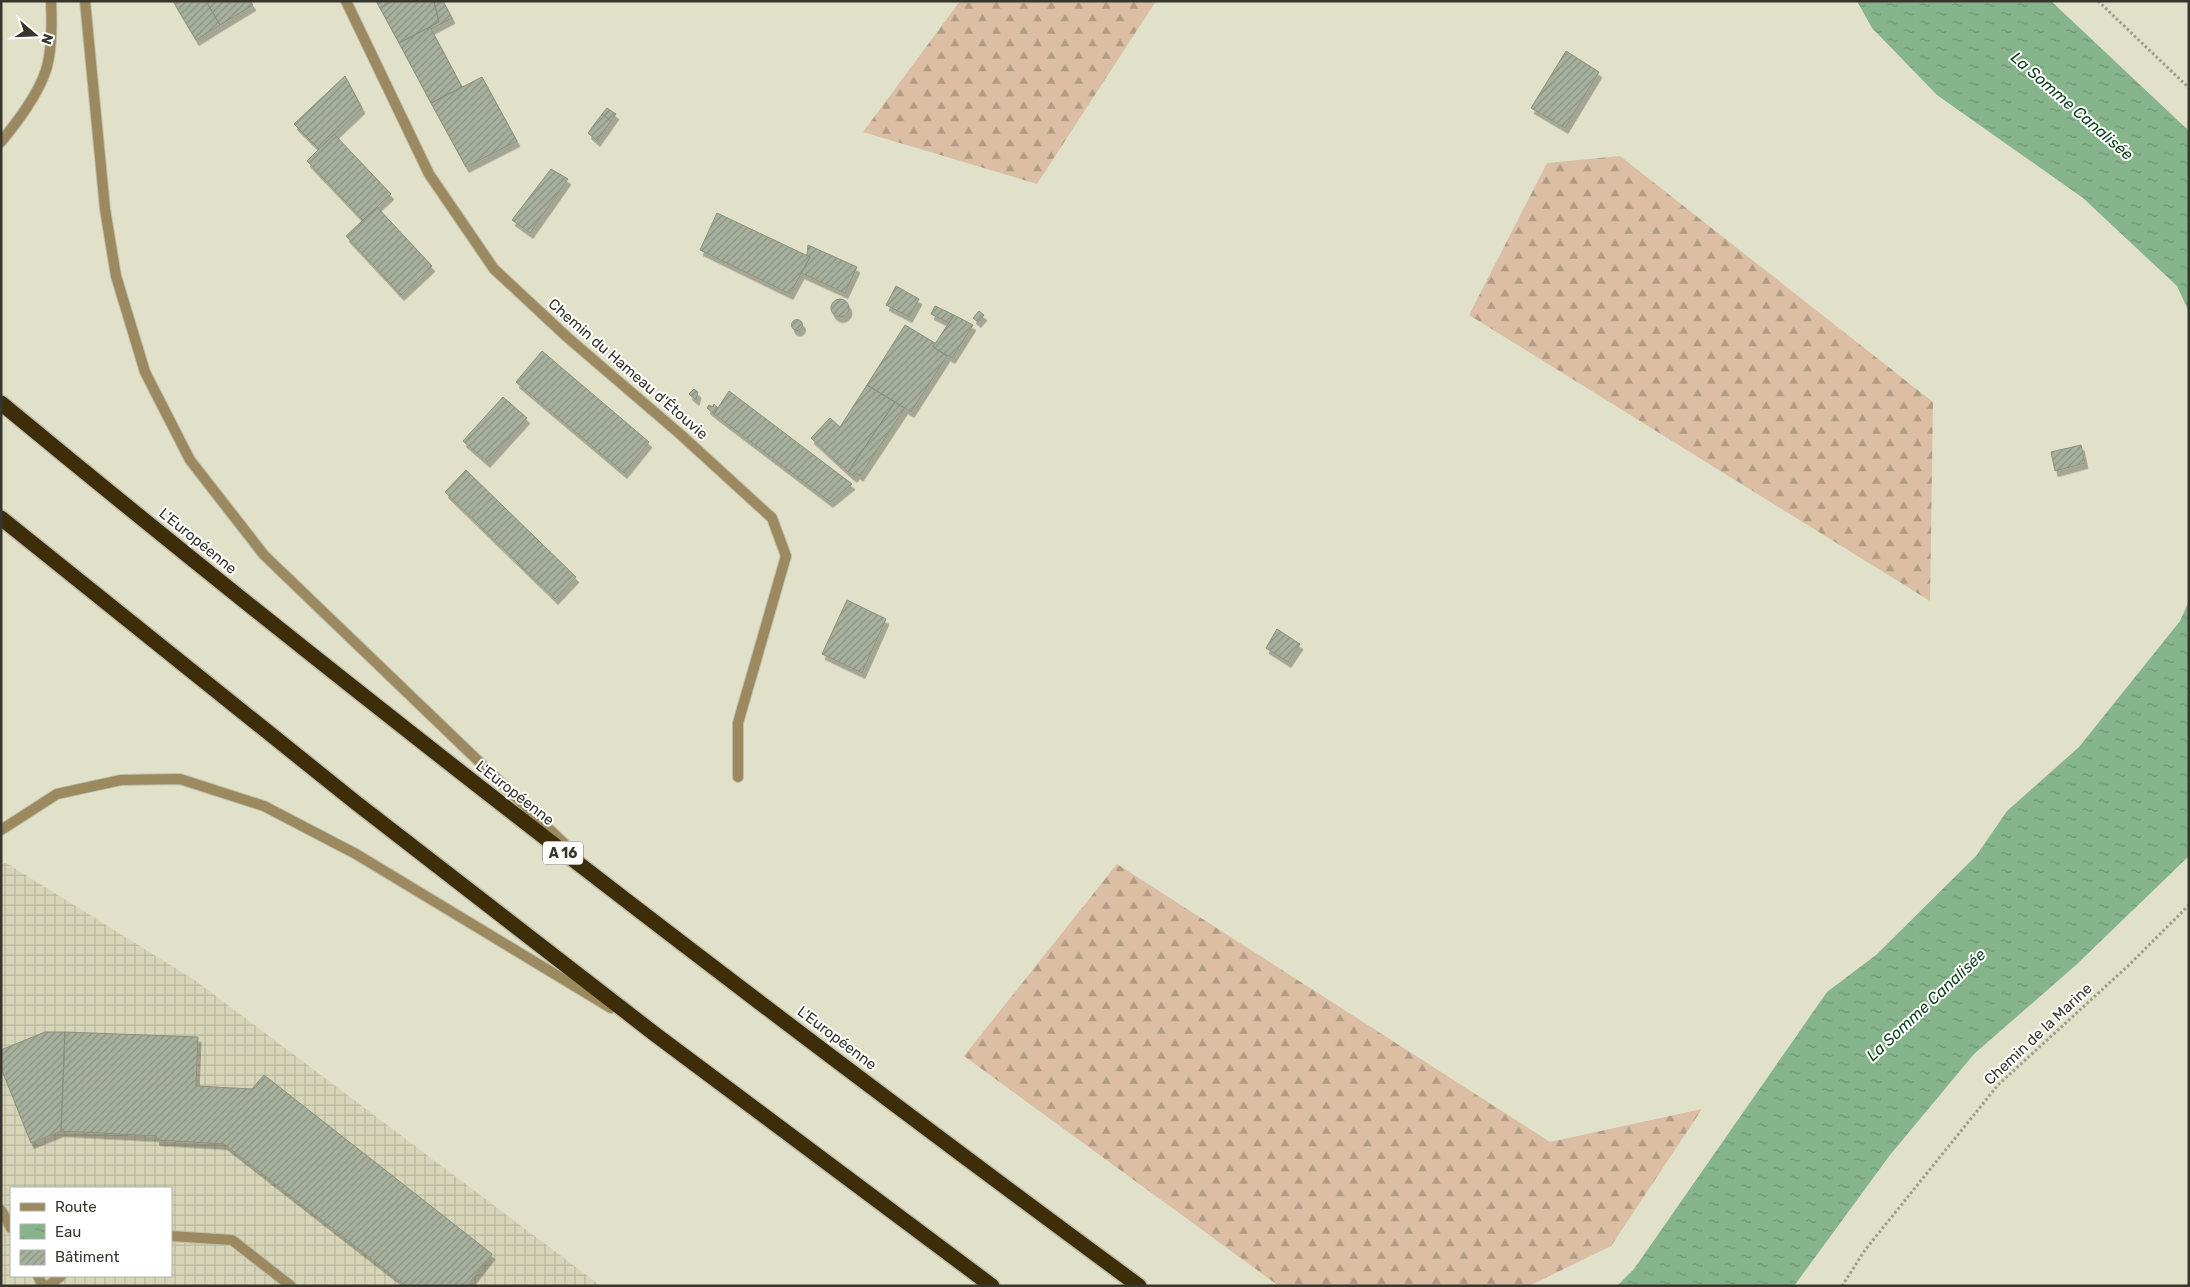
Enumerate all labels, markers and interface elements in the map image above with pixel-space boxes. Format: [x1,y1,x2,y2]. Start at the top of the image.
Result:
north arrow [10,10,60,60]
text: N [37,32,56,47]
water label: La Somme Canalisée [2007,48,2137,164]
street label: Chemin du Hameau d'Étouvie [545,295,711,443]
street label: L'Européenne [156,504,240,578]
street label: L'Européenne [472,757,558,829]
road number: A 16 [543,841,583,864]
water label: La Somme Canalisée [1863,945,1989,1065]
street label: Chemin de la Marine [1980,979,2096,1089]
street label: L'Européenne [794,1002,880,1074]
legend [10,1187,172,1277]
text: Route [55,1198,97,1216]
text: Eau [55,1223,81,1241]
text: Bâtiment [55,1248,119,1266]

